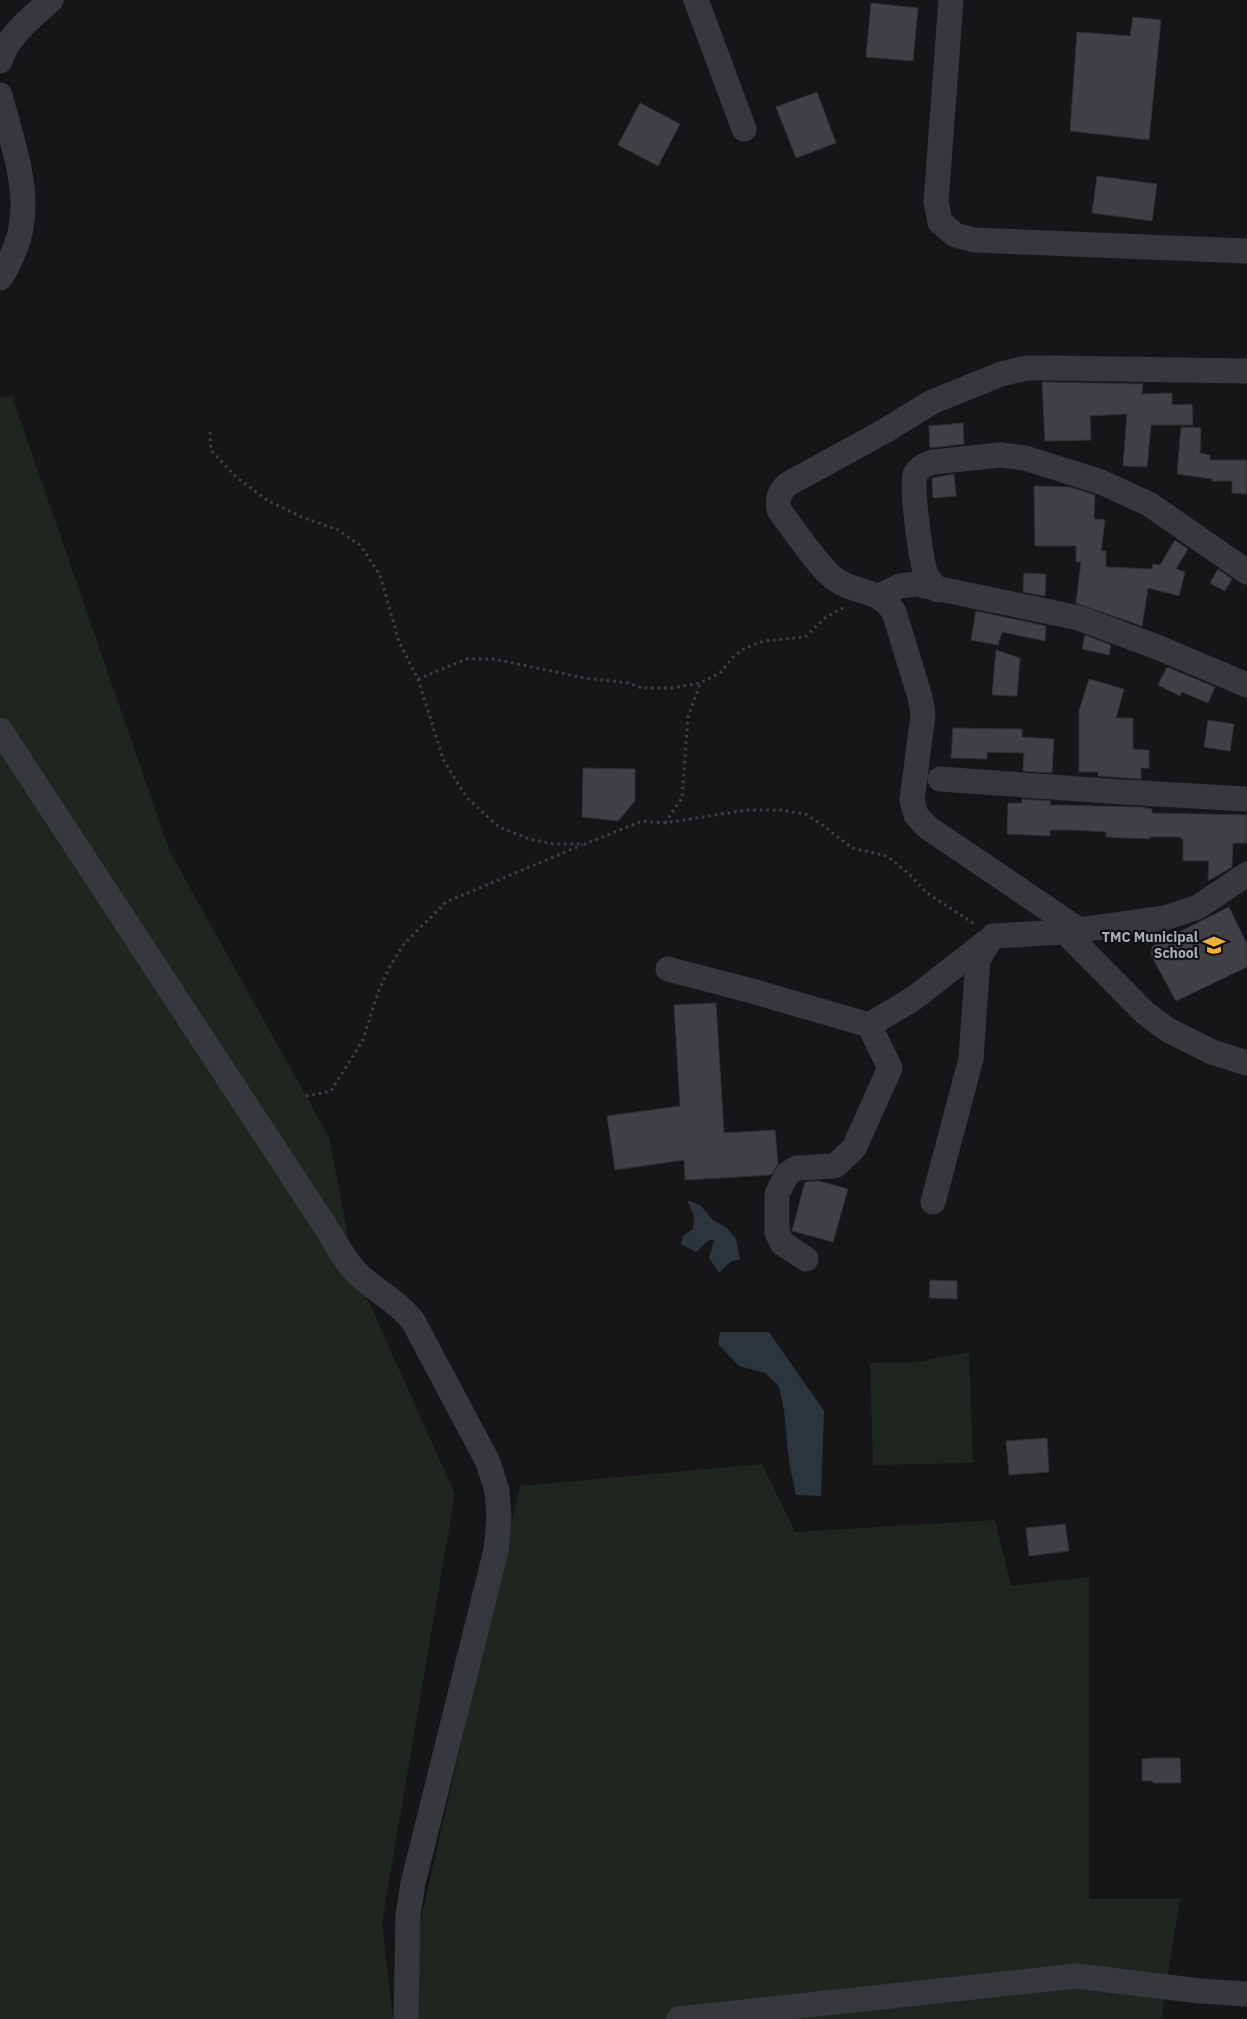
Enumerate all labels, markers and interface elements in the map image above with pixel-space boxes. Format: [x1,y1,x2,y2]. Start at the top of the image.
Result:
place label: TMC Municipal School [1102,928,1198,962]
school or university icon: TMC Municipal School [1201,932,1227,958]

